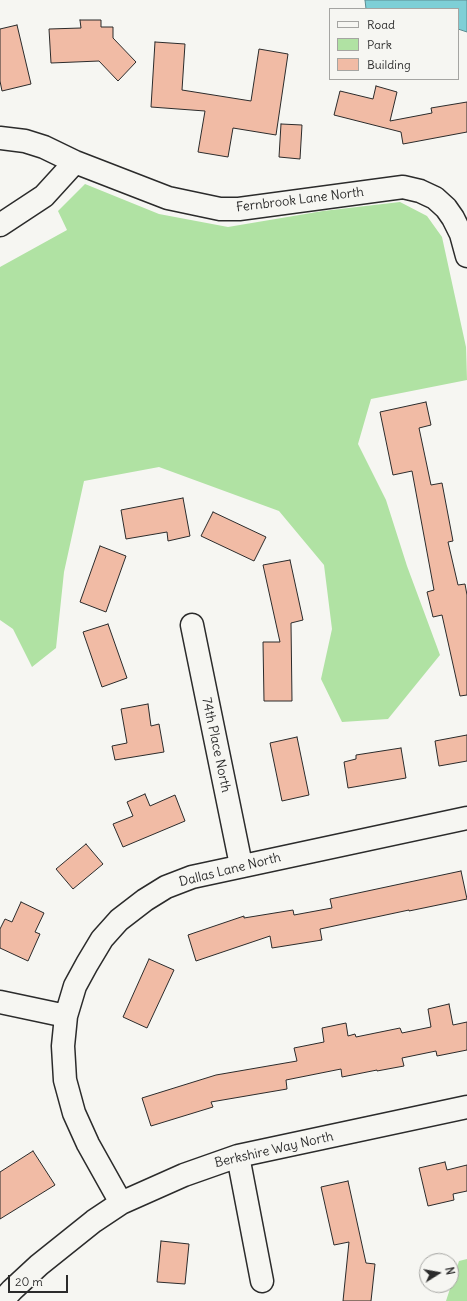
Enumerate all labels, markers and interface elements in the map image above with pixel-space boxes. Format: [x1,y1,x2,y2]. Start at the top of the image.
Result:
legend [329,8,459,80]
text: Road [367,17,395,32]
text: Park [367,37,392,52]
text: Building [367,57,411,72]
street label: Fernbrook Lane North [235,184,365,216]
street label: 74th Place North [198,696,234,794]
street label: Dallas Lane North [178,850,282,890]
street label: Berkshire Way North [213,1129,335,1171]
north arrow [419,1253,459,1293]
text: N [442,1266,457,1276]
scale bar [10,1267,70,1293]
text: 20 m [15,1274,43,1289]

